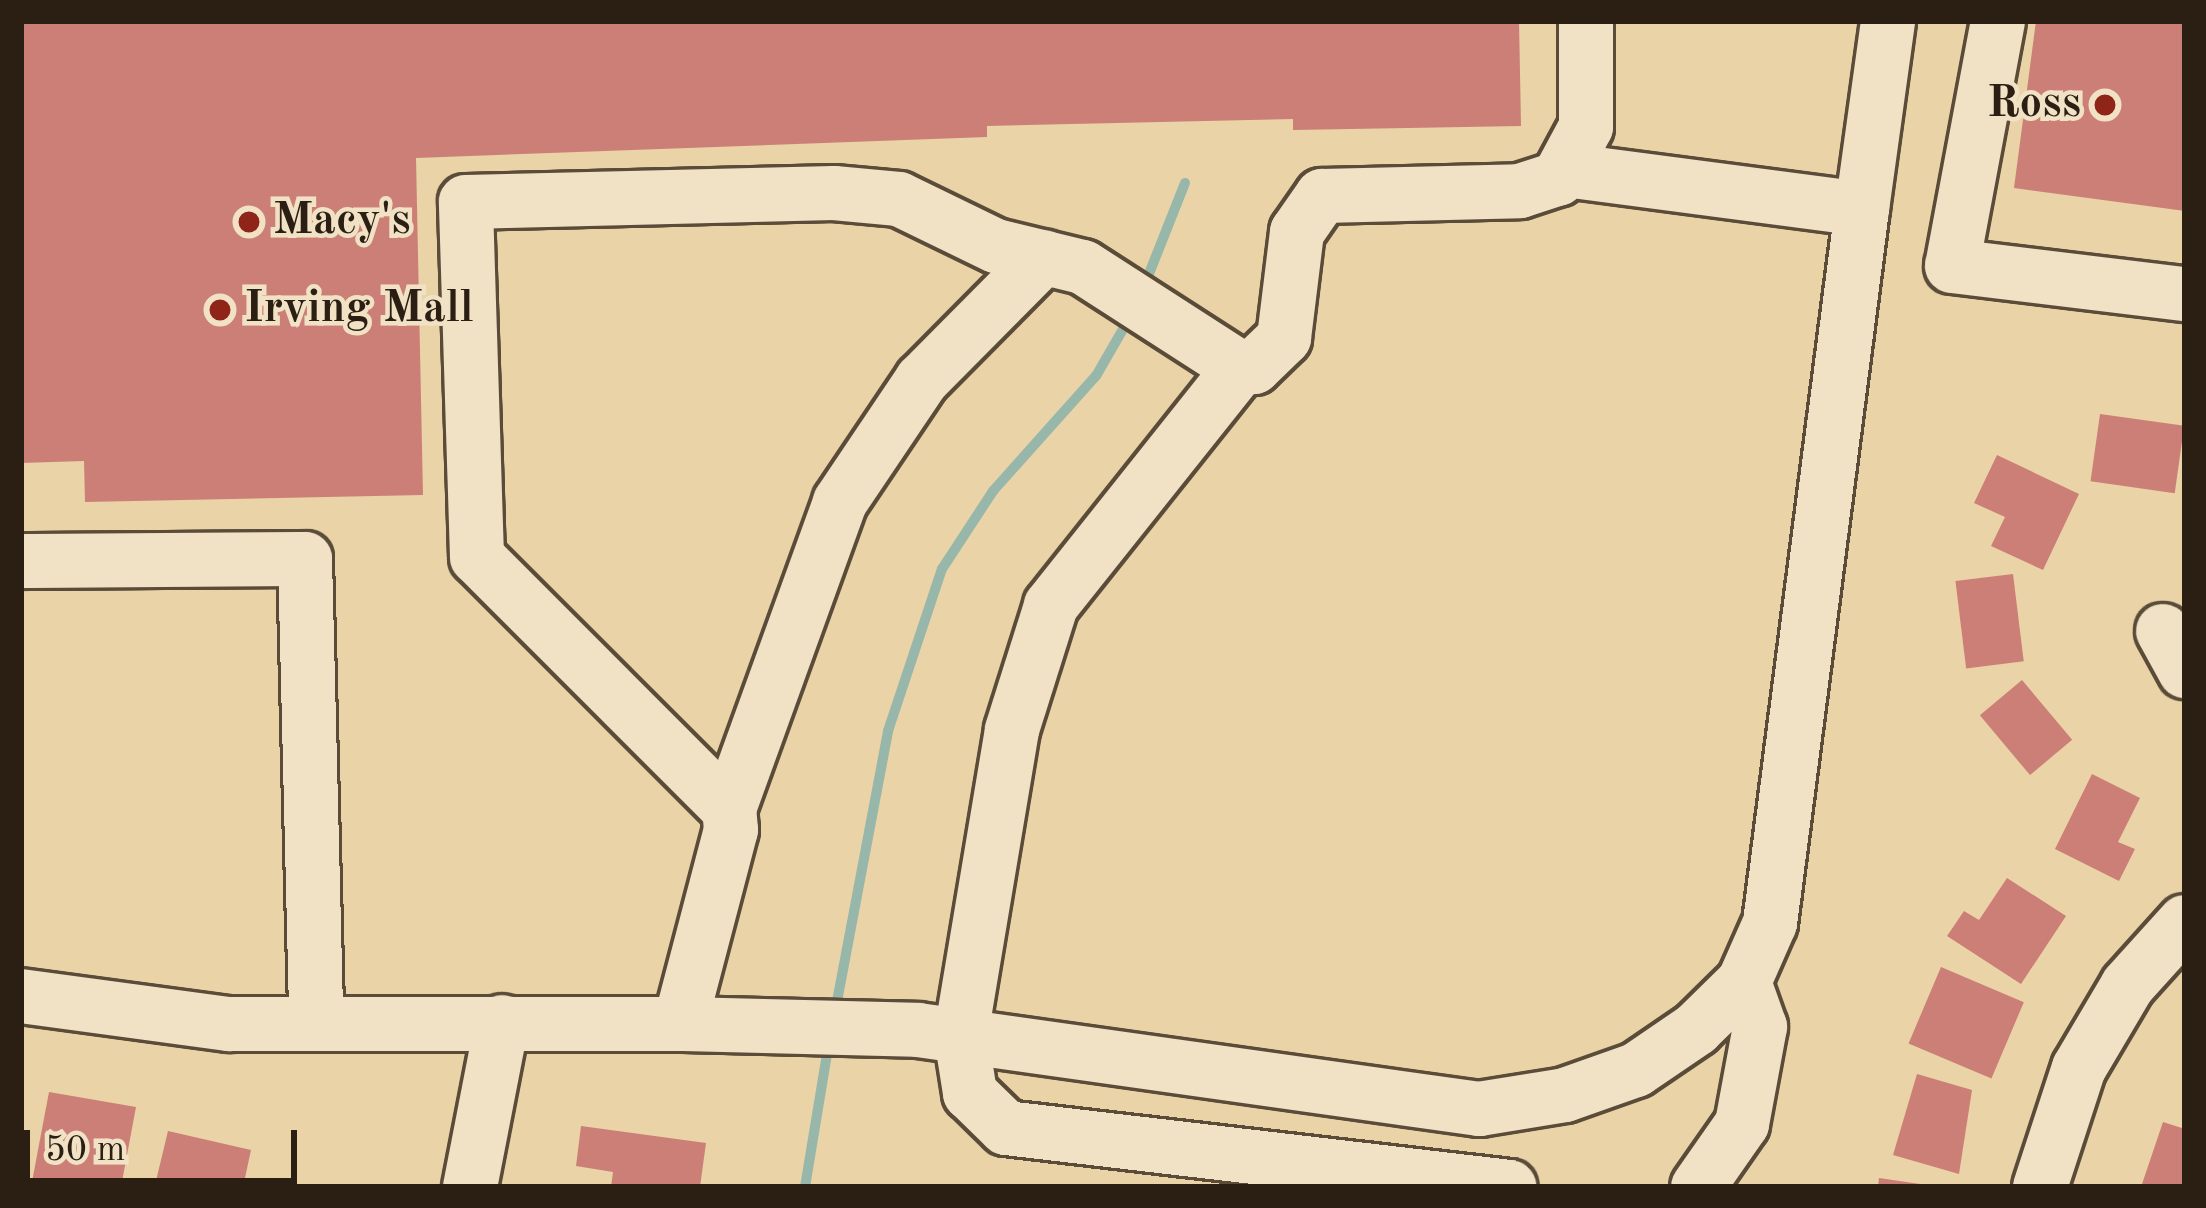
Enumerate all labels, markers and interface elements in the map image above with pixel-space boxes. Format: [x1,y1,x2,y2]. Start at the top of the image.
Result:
place label: Ross [1987,78,2081,132]
marker: Ross [2092,92,2118,118]
place label: Macy's [273,195,411,249]
marker: Macy's [236,209,262,235]
place label: Irving Mall [244,283,474,337]
marker: Irving Mall [207,297,233,323]
scale bar [30,1106,303,1180]
text: 50 m [45,1133,125,1169]

